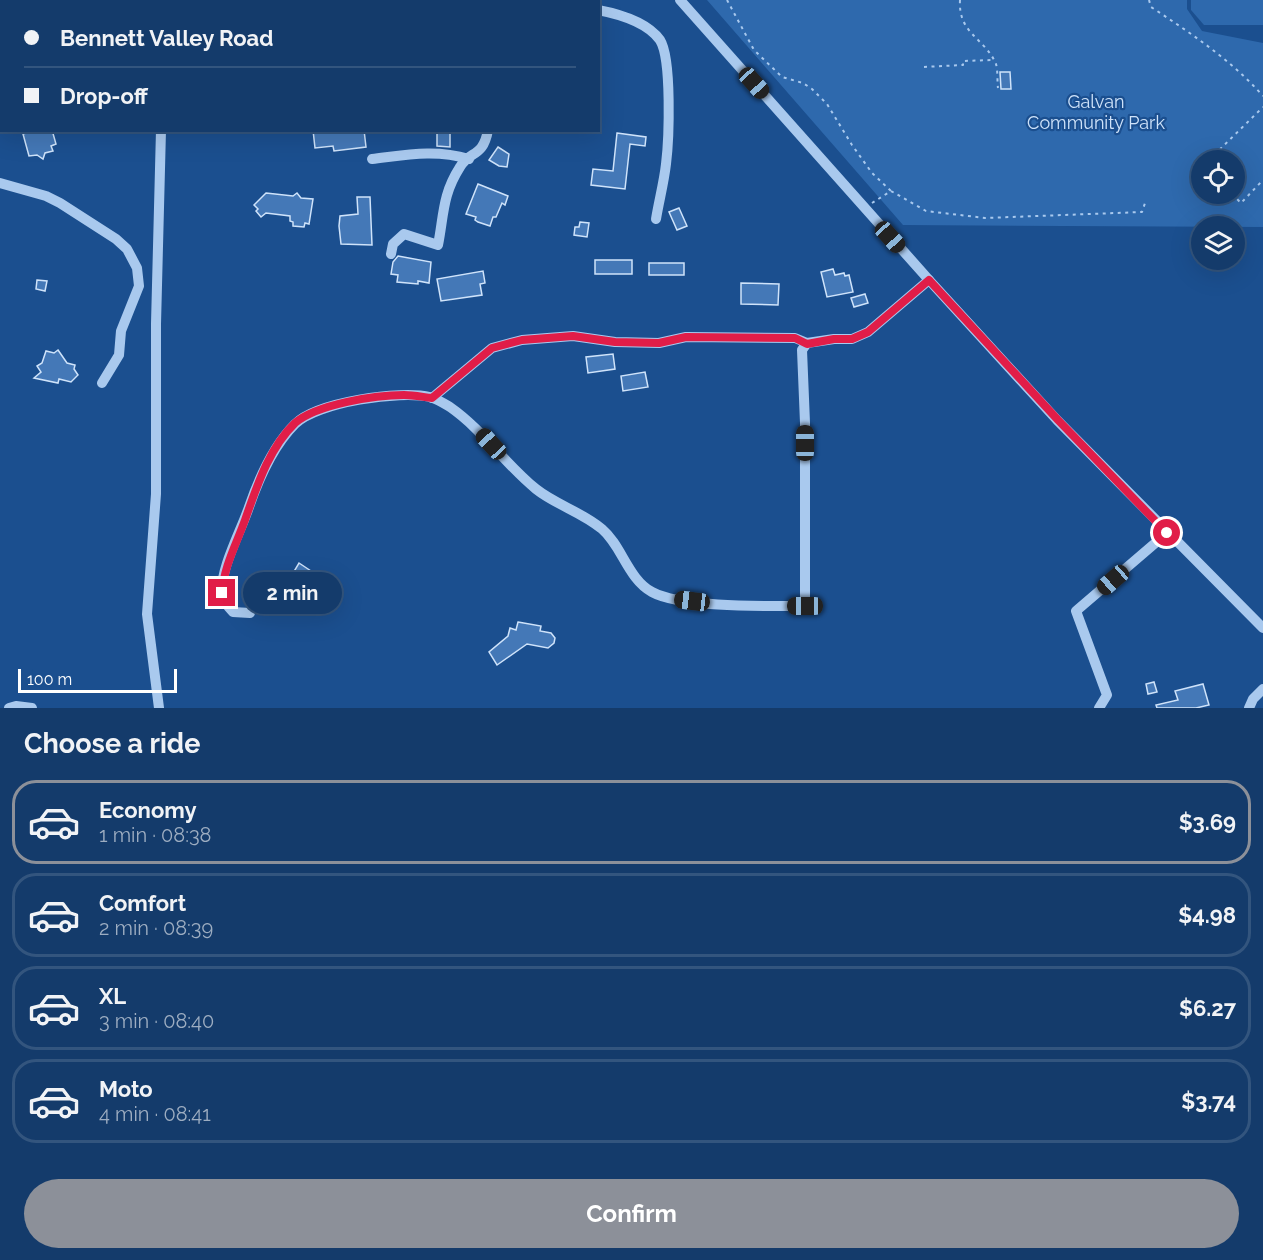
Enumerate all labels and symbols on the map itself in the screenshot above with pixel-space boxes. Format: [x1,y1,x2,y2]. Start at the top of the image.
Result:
car [735,64,773,102]
park label: Galvan Community Park [1027,91,1165,133]
car [871,218,909,256]
car [472,425,510,463]
car [796,425,814,461]
route start [1153,519,1180,546]
car [1094,561,1132,599]
callout: 2 min [243,572,342,614]
route end [208,579,235,606]
car [673,590,711,612]
car [787,597,823,615]
scale bar [18,666,177,694]

